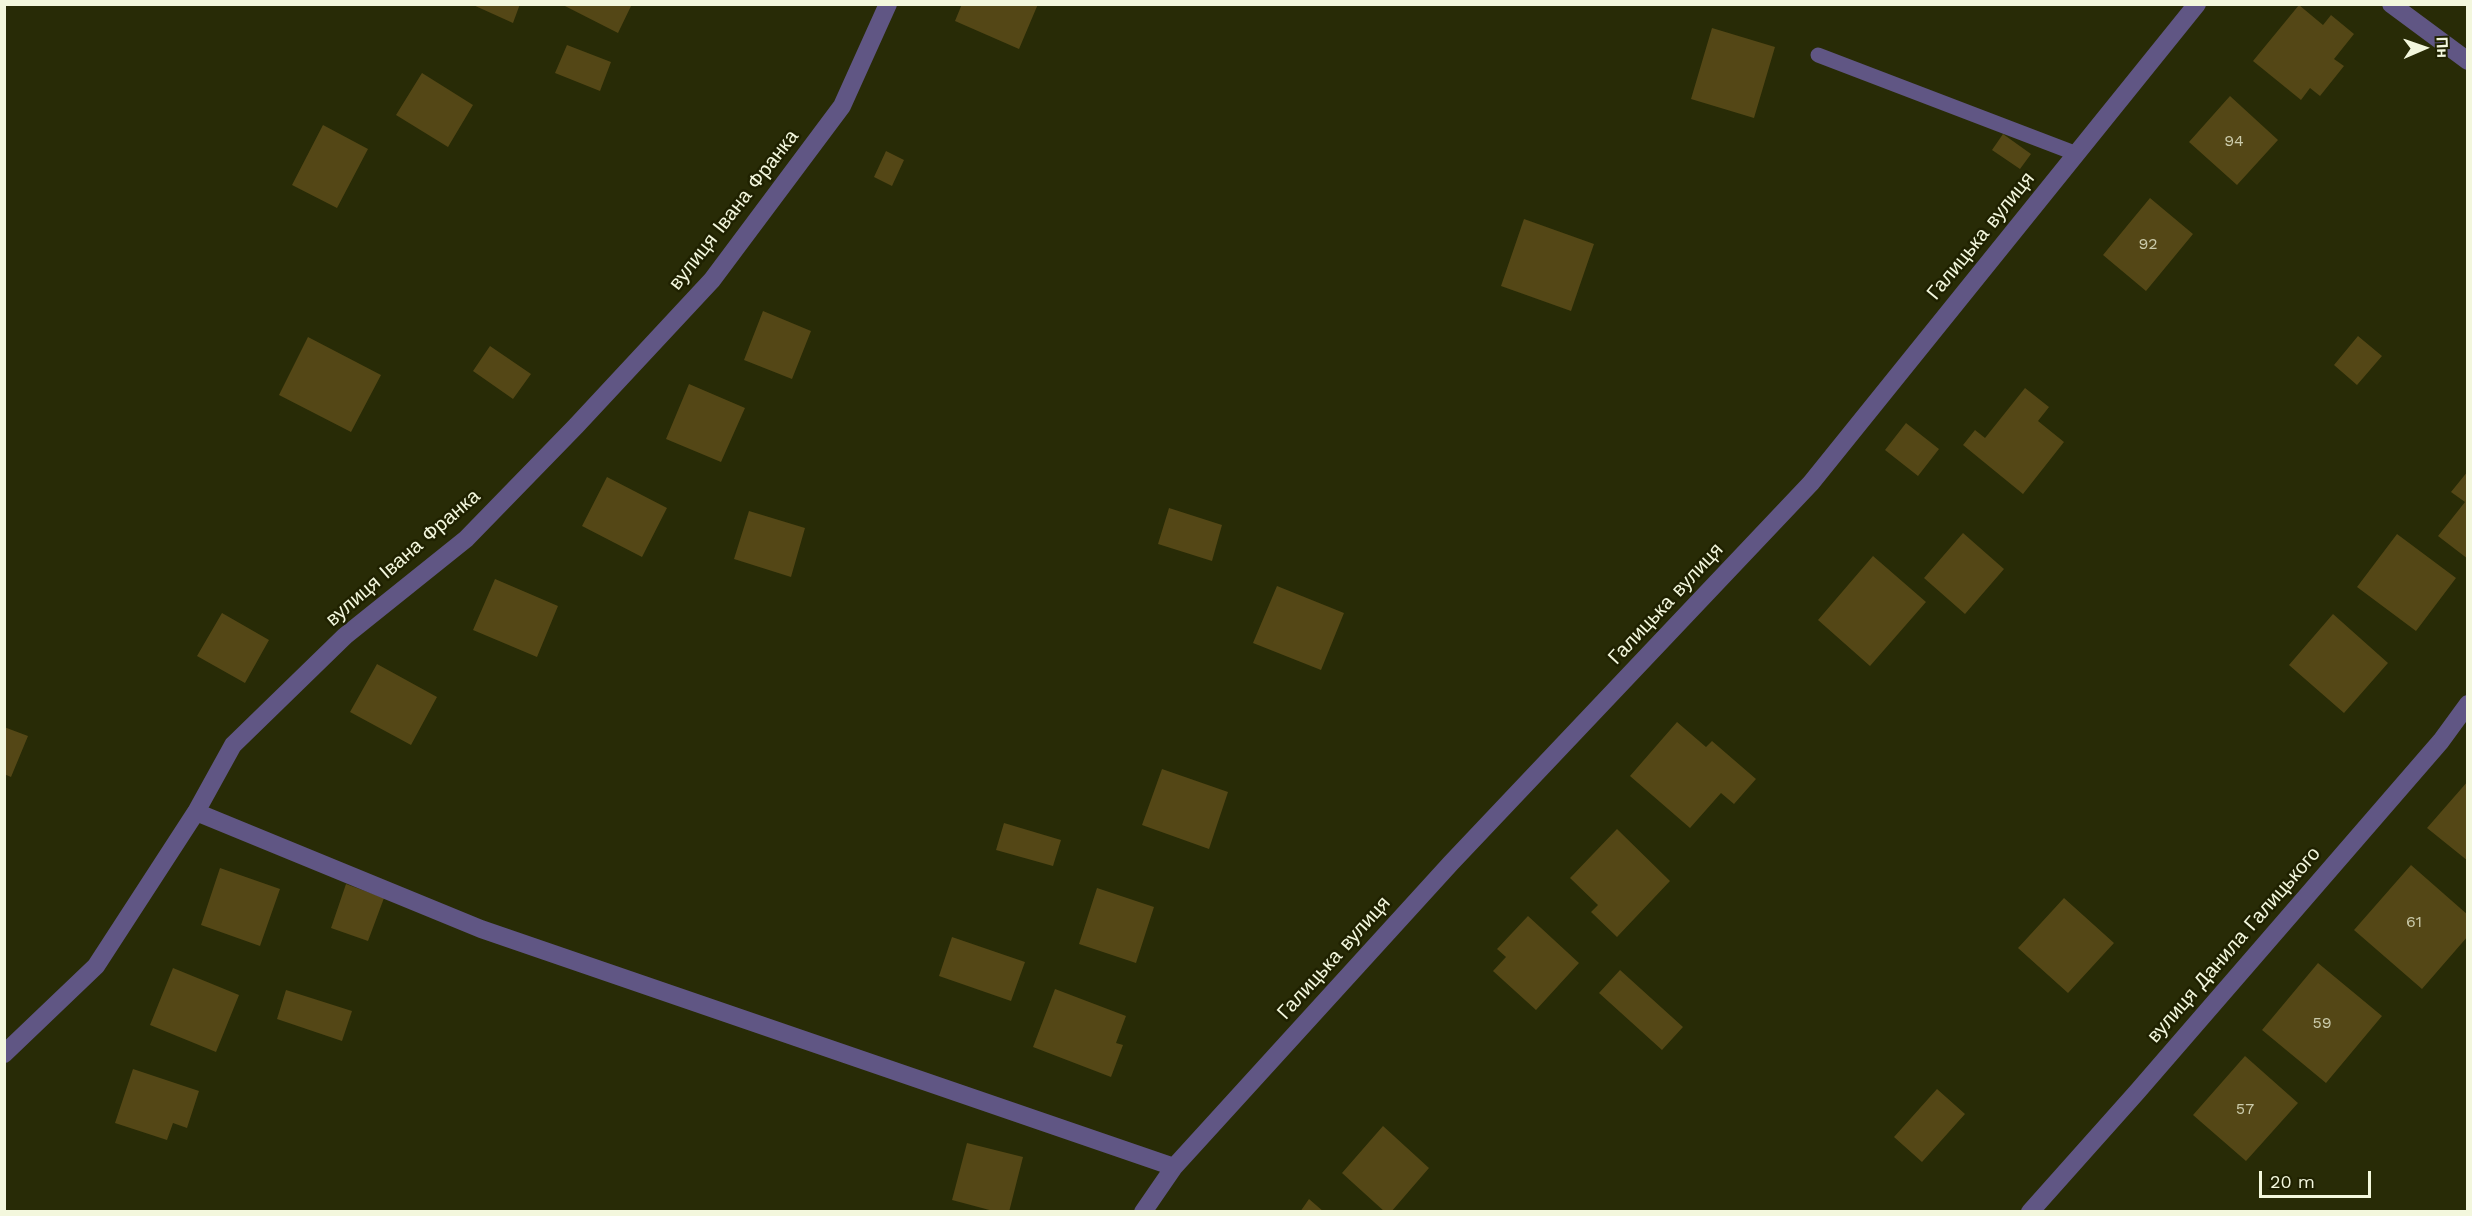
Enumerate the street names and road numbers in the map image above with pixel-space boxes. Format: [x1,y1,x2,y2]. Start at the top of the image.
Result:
street label: вулиця Івана Франка [664,125,804,295]
street label: Галицька вулиця [1922,167,2040,305]
street label: вулиця Івана Франка [321,484,485,632]
street label: Галицька вулиця [1603,538,1729,670]
street label: вулиця Данила Галицького [2142,842,2326,1048]
street label: Галицька вулиця [1272,891,1396,1025]

